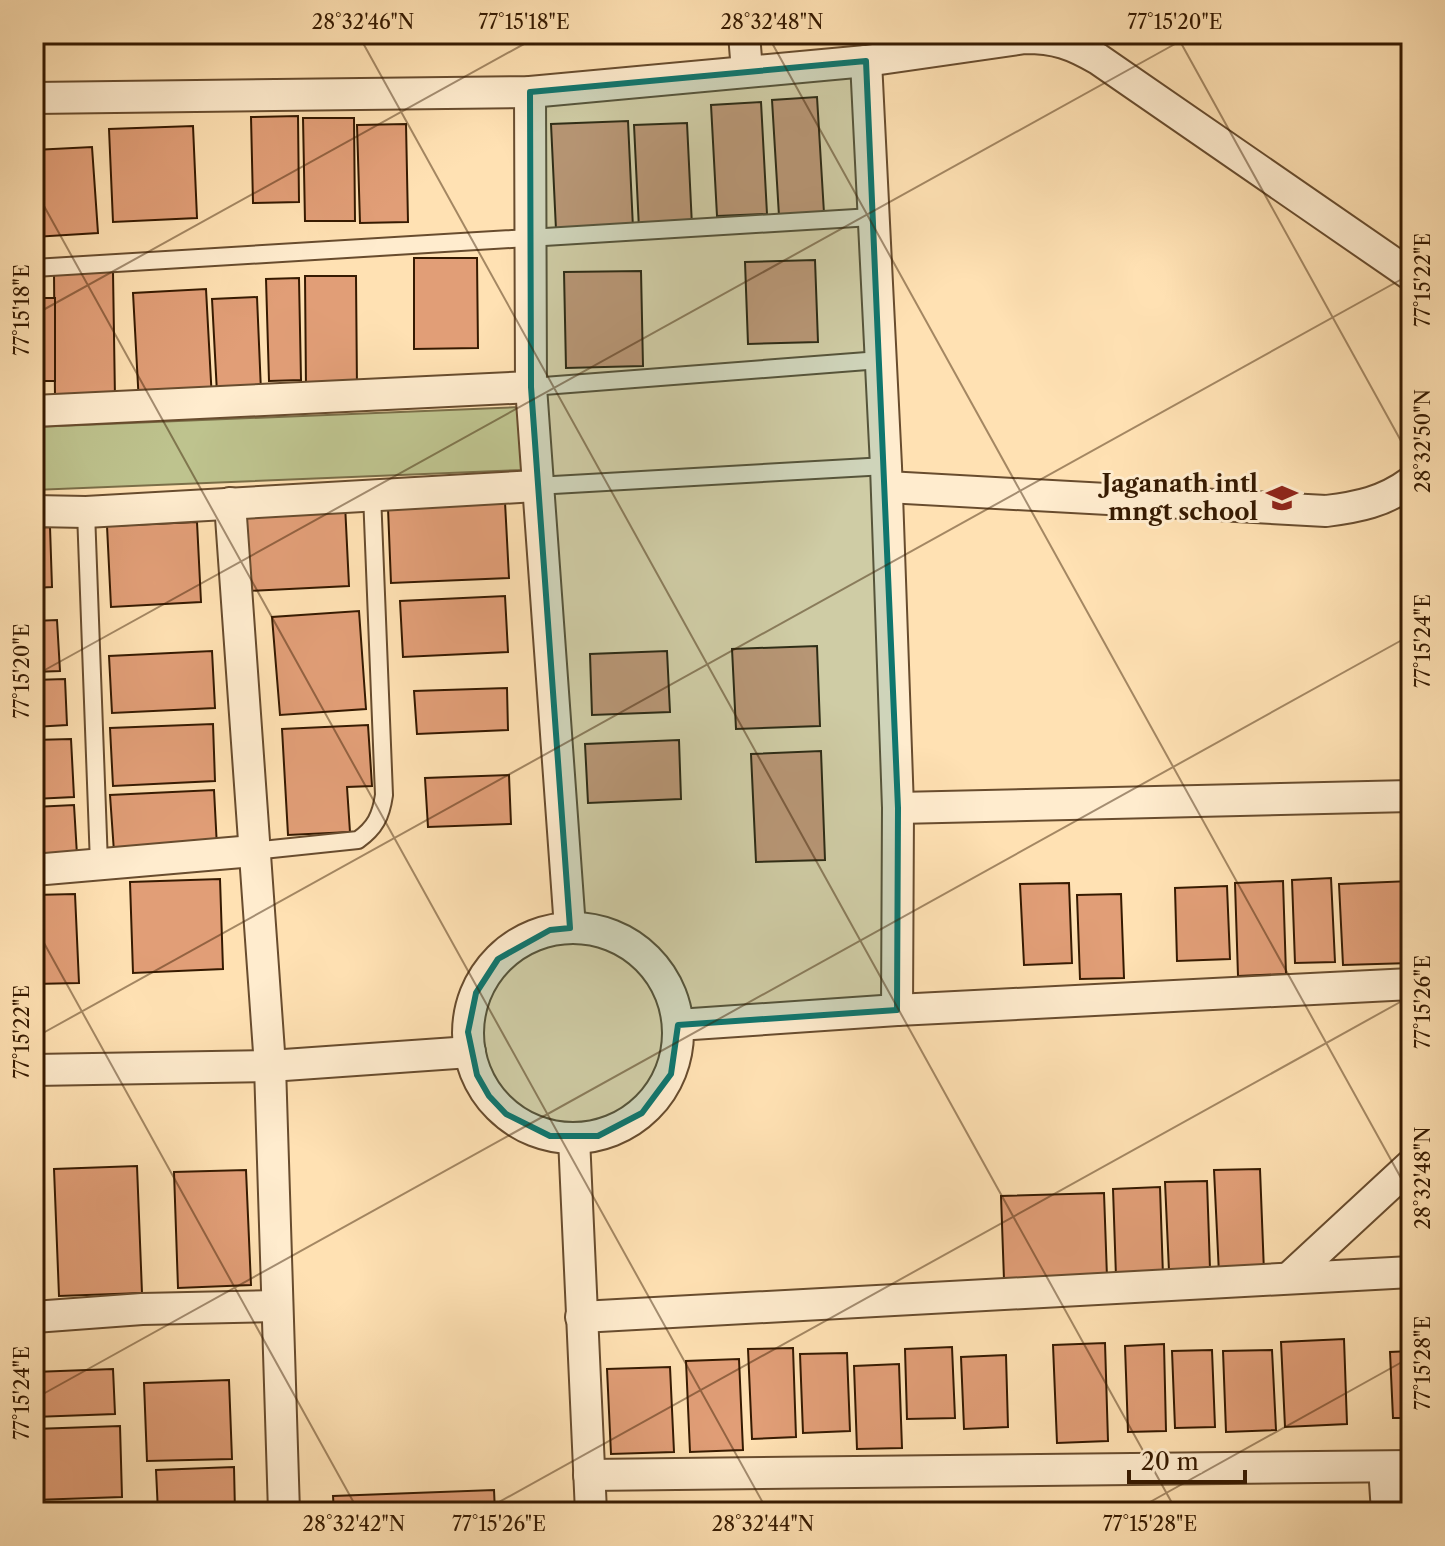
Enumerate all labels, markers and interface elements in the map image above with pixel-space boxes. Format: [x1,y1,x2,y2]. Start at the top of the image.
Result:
text: 28°32'46"N [312,10,414,34]
text: 77°15'18"E [478,10,570,34]
text: 28°32'48"N [720,10,824,34]
text: 77°15'20"E [1127,10,1223,34]
text: 77°15'22"E [1411,233,1435,327]
text: 77°15'18"E [10,264,34,356]
text: 28°32'50"N [1411,389,1435,493]
place label: Jaganath intl mngt school [1098,469,1258,526]
school or university icon: Jaganath intl mngt school [1265,481,1299,515]
text: 77°15'24"E [1411,594,1435,688]
text: 77°15'20"E [10,623,34,719]
text: 77°15'26"E [1411,955,1435,1049]
text: 77°15'22"E [10,985,34,1079]
text: 28°32'48"N [1411,1126,1435,1230]
text: 77°15'28"E [1411,1316,1435,1410]
text: 77°15'24"E [10,1346,34,1440]
scale bar [1129,1434,1245,1484]
text: 20 m [1141,1447,1199,1476]
text: 28°32'42"N [303,1512,405,1536]
text: 77°15'26"E [452,1512,546,1536]
text: 28°32'44"N [712,1512,814,1536]
text: 77°15'28"E [1103,1512,1197,1536]

